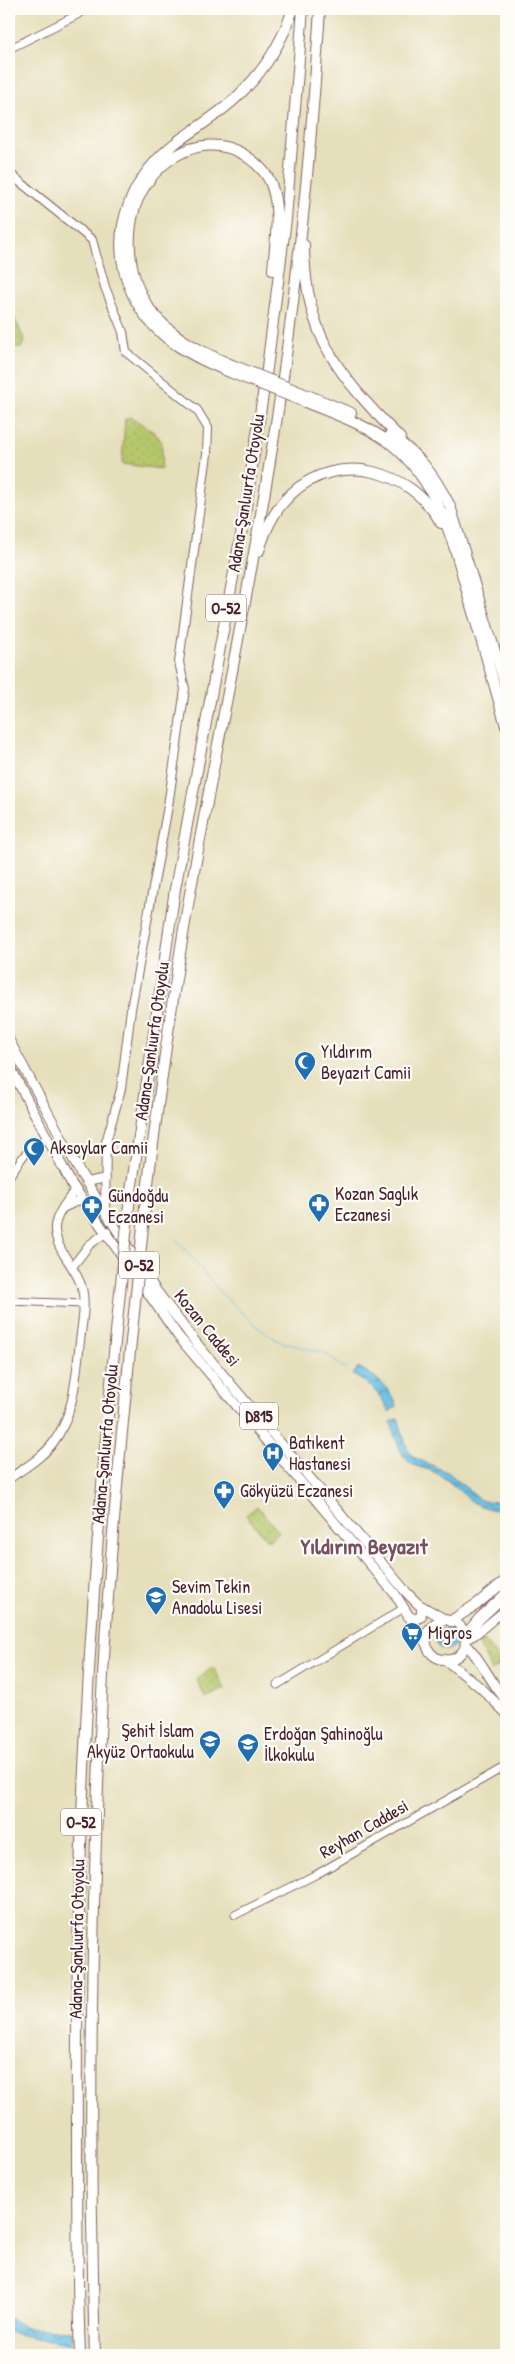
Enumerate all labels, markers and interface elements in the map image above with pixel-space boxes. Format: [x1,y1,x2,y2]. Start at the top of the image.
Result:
street label: Adana-Şanlıurfa Otoyolu [221,412,270,574]
road number: O-52 [206,594,246,622]
street label: Adana-Şanlıurfa Otoyolu [128,960,175,1122]
place label: Yıldırım Beyazıt Camii [321,1039,411,1085]
mosque icon: Yıldırım Beyazıt Camii [293,1050,317,1081]
place label: Aksoylar Camii [50,1135,148,1160]
mosque icon: Aksoylar Camii [22,1136,46,1167]
place label: Kozan Saglık Eczanesi [335,1181,419,1227]
place label: Gündoğdu Eczanesi [108,1183,168,1229]
pharmacy icon: Kozan Saglık Eczanesi [307,1192,331,1223]
pharmacy icon: Gündoğdu Eczanesi [80,1194,104,1225]
road number: O-52 [119,1252,159,1278]
street label: Kozan Caddesi [168,1284,246,1372]
street label: Adana-Şanlıurfa Otoyolu [85,1363,124,1525]
road number: D815 [240,1402,278,1430]
place label: Batıkent Hastanesi [289,1430,351,1476]
hospital icon: Batıkent Hastanesi [261,1441,285,1472]
place label: Gökyüzü Eczanesi [240,1478,353,1503]
pharmacy icon: Gökyüzü Eczanesi [212,1479,236,1510]
district label: Yıldırım Beyazıt [300,1531,429,1562]
place label: Sevim Tekin Anadolu Lisesi [172,1574,262,1620]
school or university icon: Sevim Tekin Anadolu Lisesi [144,1585,168,1616]
place label: Migros [428,1620,472,1645]
supermarket icon: Migros [400,1621,424,1652]
place label: Şehit İslam Akyüz Ortaokulu [87,1718,194,1764]
place label: Erdoğan Şahinoğlu İlkokulu [264,1721,383,1767]
school or university icon: Şehit İslam Akyüz Ortaokulu [198,1729,222,1760]
school or university icon: Erdoğan Şahinoğlu İlkokulu [236,1732,260,1763]
street label: Reyhan Caddesi [315,1793,413,1864]
road number: O-52 [61,1808,101,1835]
street label: Adana-Şanlıurfa Otoyolu [63,1859,90,2019]

